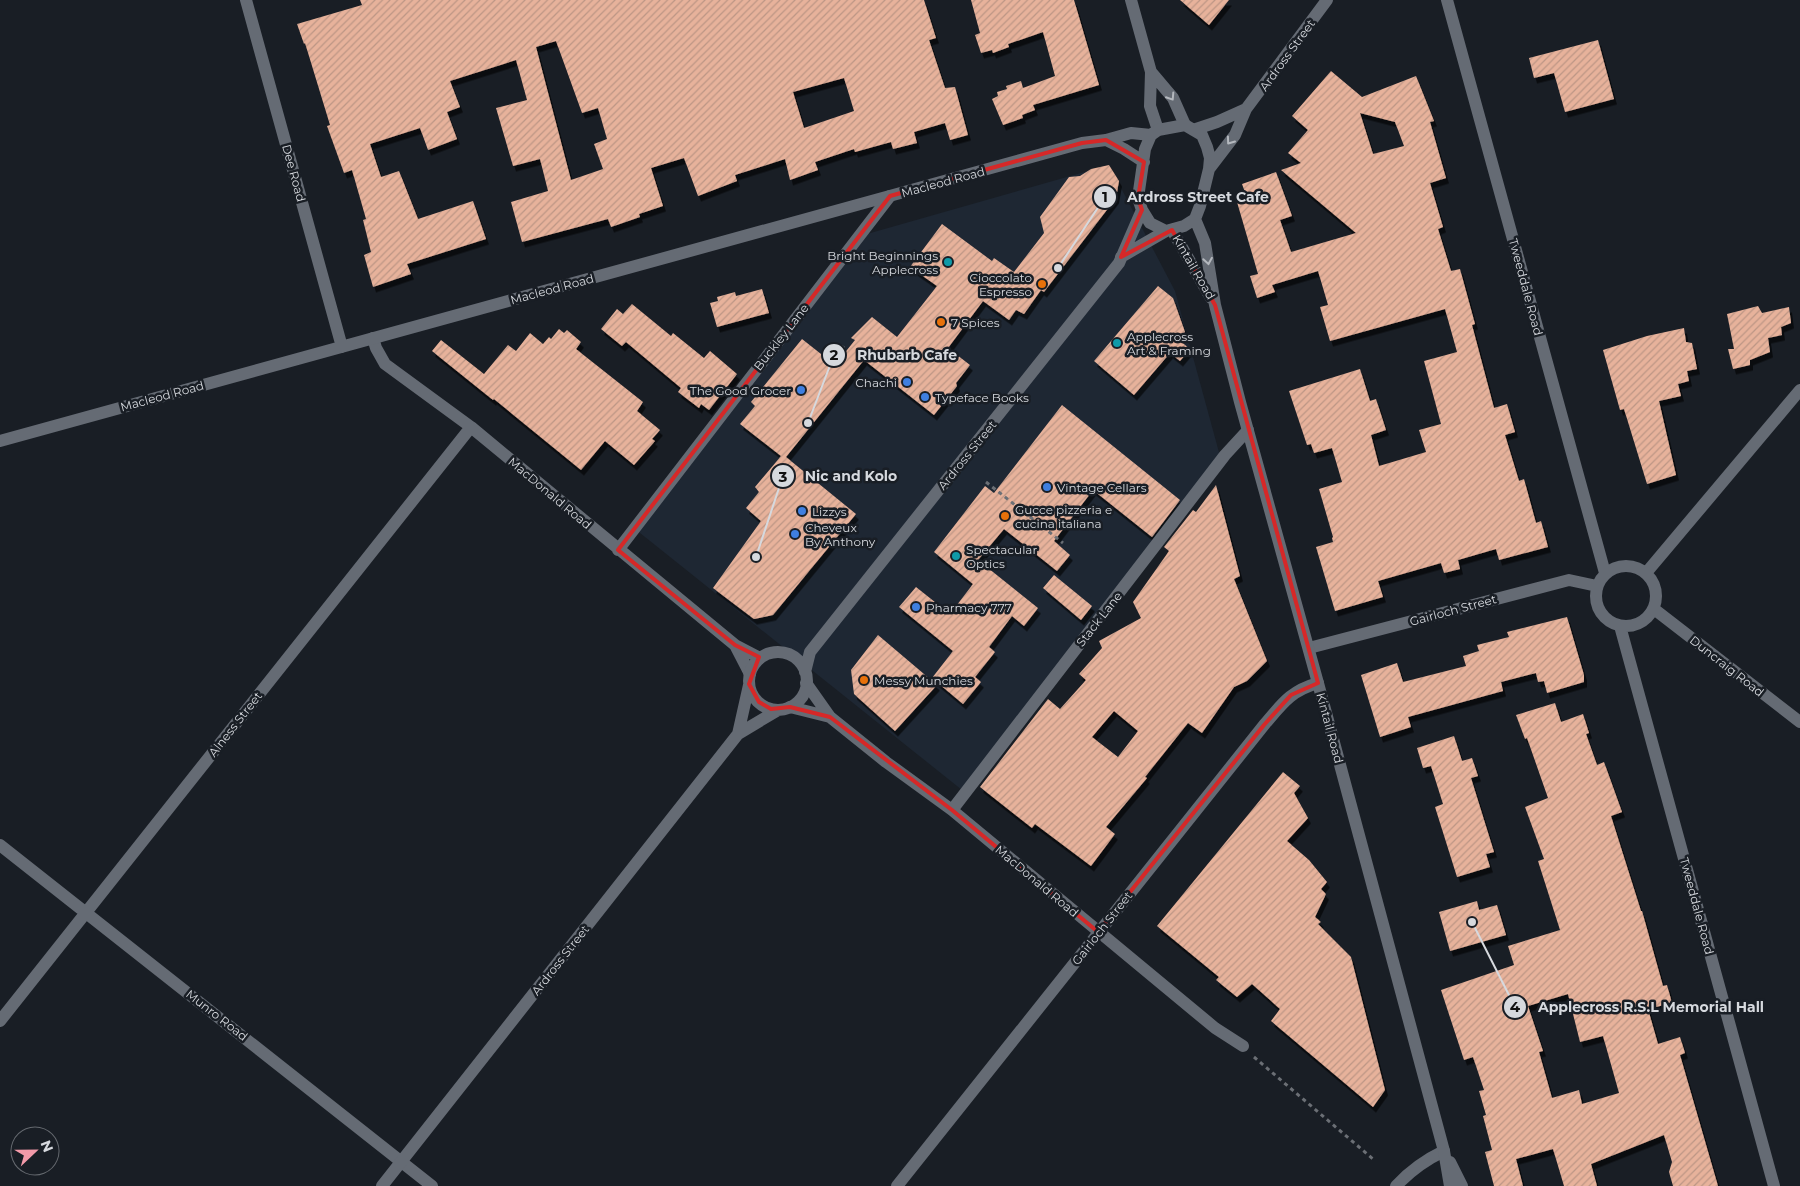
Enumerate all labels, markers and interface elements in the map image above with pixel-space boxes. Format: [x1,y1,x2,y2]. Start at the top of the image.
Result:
street label: Ardross Street [1256,16,1318,94]
one-way arrow [1165,91,1174,101]
one-way arrow [1227,135,1236,145]
street label: Dee Road [279,143,309,203]
street label: Macleod Road [900,164,986,200]
callout: Ardross Street Cafe [1092,183,1279,212]
text: 1 [1102,187,1108,206]
text: Ardross Street Cafe [1126,188,1269,206]
street label: Kintail Road [1169,232,1219,302]
street label: Tweeddale Road [1506,237,1546,337]
place label: Bright Beginnings Applecross [827,248,938,277]
marker: Bright Beginnings Applecross [942,256,954,268]
one-way arrow [1202,257,1213,265]
place label: Cioccolato Espresso [969,270,1032,299]
street label: Macleod Road [509,271,595,307]
marker: Cioccolato Espresso [1036,278,1048,290]
street label: Buckley Lane [750,301,812,373]
place label: 7 Spices [951,315,1000,330]
marker: 7 Spices [935,316,947,328]
place label: Applecross Art & Framing [1127,329,1211,358]
marker: Applecross Art & Framing [1111,337,1123,349]
callout: Rhubarb Cafe [822,341,967,370]
text: 2 [830,345,839,364]
text: Rhubarb Cafe [857,346,957,364]
place label: Chachi [855,375,897,390]
marker: Chachi [901,376,913,388]
street label: Macleod Road [119,378,205,414]
place label: The Good Grocer [690,383,791,398]
marker: The Good Grocer [795,384,807,396]
place label: Typeface Books [935,390,1029,405]
marker: Typeface Books [919,391,931,403]
street label: Ardross Street [935,417,1000,493]
street label: MacDonald Road [505,454,595,532]
callout: Nic and Kolo [770,462,907,491]
text: 3 [778,467,788,486]
text: Nic and Kolo [805,467,897,485]
place label: Vintage Cellars [1057,480,1147,495]
marker: Vintage Cellars [1041,481,1053,493]
place label: Gucce pizzeria e cucina italiana [1015,502,1112,531]
place label: Lizzys [812,504,847,519]
marker: Lizzys [796,505,808,517]
marker: Gucce pizzeria e cucina italiana [999,510,1011,522]
place label: Cheveux By Anthony [805,520,876,549]
marker: Cheveux By Anthony [789,528,801,540]
place label: Spectacular Optics [966,542,1037,571]
marker: Spectacular Optics [950,550,962,562]
street label: Stack Lane [1073,589,1125,649]
street label: Gairloch Street [1408,591,1498,629]
place label: Pharmacy 777 [926,600,1012,615]
marker: Pharmacy 777 [910,601,922,613]
street label: Duncraig Road [1687,632,1767,700]
place label: Messy Munchies [874,673,973,688]
marker: Messy Munchies [858,674,870,686]
street label: Alness Street [205,688,265,759]
street label: Kintail Road [1313,691,1347,765]
street label: MacDonald Road [992,842,1082,920]
street label: Tweeddale Road [1677,856,1717,956]
street label: Gairloch Street [1069,888,1135,968]
street label: Ardross Street [528,922,592,998]
street label: Munro Road [183,986,251,1044]
callout: Applecross R.S.L Memorial Hall [1503,993,1774,1022]
text: 4 [1510,997,1521,1016]
text: Applecross R.S.L Memorial Hall [1537,998,1764,1016]
north arrow [10,1126,60,1176]
text: N [37,1138,58,1155]

